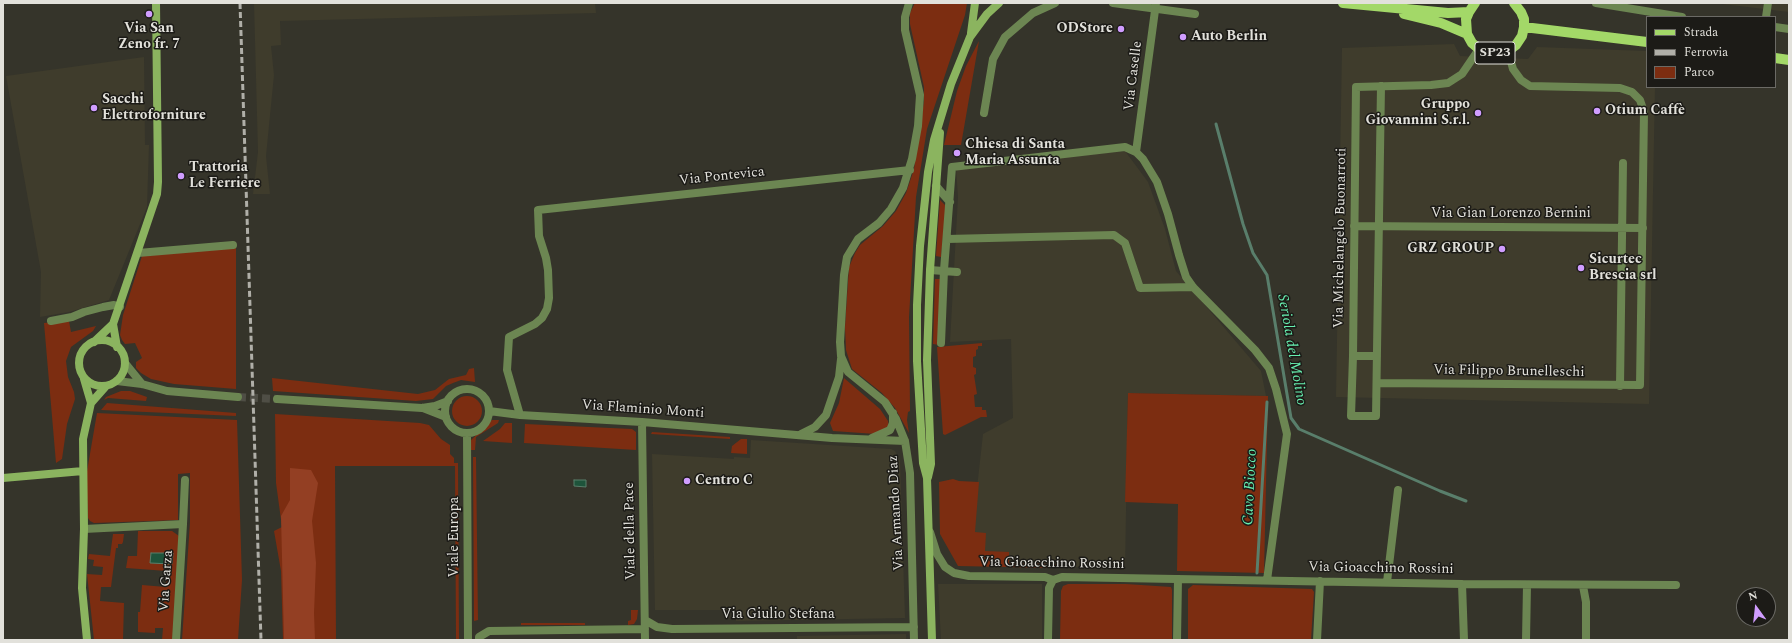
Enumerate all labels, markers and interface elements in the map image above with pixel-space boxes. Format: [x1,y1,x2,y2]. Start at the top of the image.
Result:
marker: Via San Zeno fr. 7 [144,9,154,19]
legend [1646,16,1776,88]
place label: Via San Zeno fr. 7 [118,21,180,54]
place label: ODStore [1056,21,1113,37]
text: Strada [1684,23,1718,42]
marker: ODStore [1116,24,1126,34]
place label: Auto Berlin [1191,29,1267,45]
marker: Auto Berlin [1178,32,1188,42]
street label: Via Caselle [1121,40,1147,112]
road number: SP23 [1475,42,1515,64]
text: Ferrovia [1684,43,1728,62]
text: Parco [1684,63,1714,82]
place label: Sacchi Elettroforniture [102,92,206,124]
place label: Gruppo Giovannini S.r.l. [1365,97,1470,130]
marker: Sacchi Elettroforniture [89,103,99,113]
place label: Otium Caffè [1605,103,1685,119]
marker: Otium Caffè [1592,106,1602,116]
marker: Gruppo Giovannini S.r.l. [1473,108,1483,118]
place label: Chiesa di Santa Maria Assunta [965,137,1065,170]
marker: Chiesa di Santa Maria Assunta [952,148,962,158]
street label: Via Michelangelo Buonarroti [1331,148,1351,328]
place label: Trattoria Le Ferriere [189,160,260,192]
street label: Via Pontevica [678,164,766,190]
marker: Trattoria Le Ferriere [176,171,186,181]
street label: Via Gian Lorenzo Bernini [1431,206,1591,222]
place label: GRZ GROUP [1407,241,1494,257]
marker: GRZ GROUP [1497,244,1507,254]
place label: Sicurtec Brescia srl [1589,252,1657,284]
marker: Sicurtec Brescia srl [1576,263,1586,273]
water label: Seriola del Molino [1272,293,1310,407]
street label: Via Filippo Brunelleschi [1433,362,1585,382]
street label: Via Flaminio Monti [581,397,705,423]
water label: Cavo Biocco [1240,448,1262,526]
street label: Via Armando Diaz [886,455,908,571]
place label: Centro C [695,473,753,489]
marker: Centro C [682,476,692,486]
street label: Viale della Pace [622,482,640,580]
street label: Viale Europa [447,497,463,577]
street label: Via Garza [156,550,178,612]
street label: Via Gioacchino Rossini [979,554,1125,574]
street label: Via Gioacchino Rossini [1308,559,1454,579]
north arrow [1736,587,1776,627]
text: N [1746,587,1760,605]
street label: Via Giulio Stefana [721,607,835,623]

